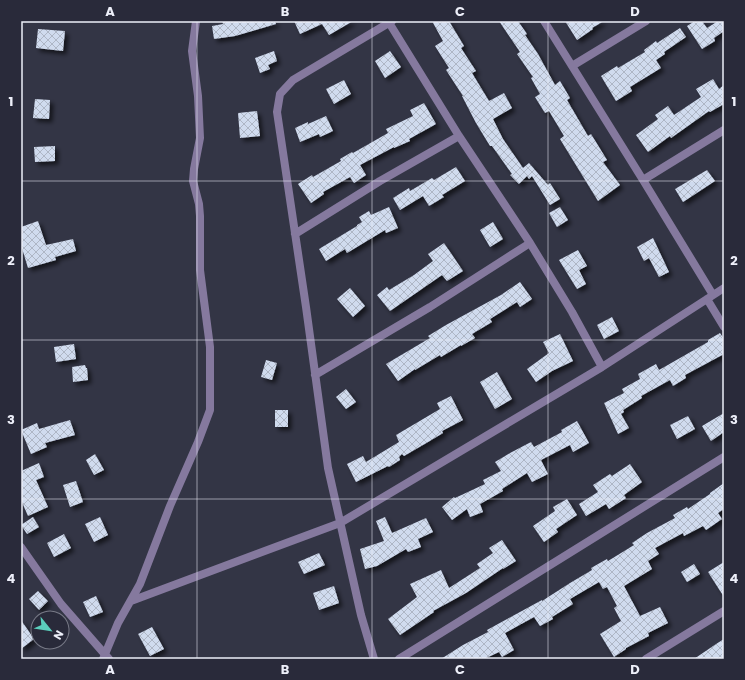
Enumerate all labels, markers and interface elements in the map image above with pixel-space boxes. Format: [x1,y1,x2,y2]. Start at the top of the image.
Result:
text: A [105,2,115,21]
text: B [281,2,290,21]
text: C [455,2,465,21]
text: D [630,2,640,21]
text: 1 [9,92,13,111]
text: 1 [732,92,736,111]
text: 2 [7,251,15,270]
text: 2 [730,251,738,270]
text: 3 [7,410,15,429]
text: 3 [730,410,738,429]
text: 4 [7,569,16,588]
text: 4 [730,569,739,588]
north arrow [30,610,70,650]
text: N [50,627,68,643]
text: A [105,660,115,679]
text: B [281,660,290,679]
text: C [455,660,465,679]
text: D [630,660,640,679]

